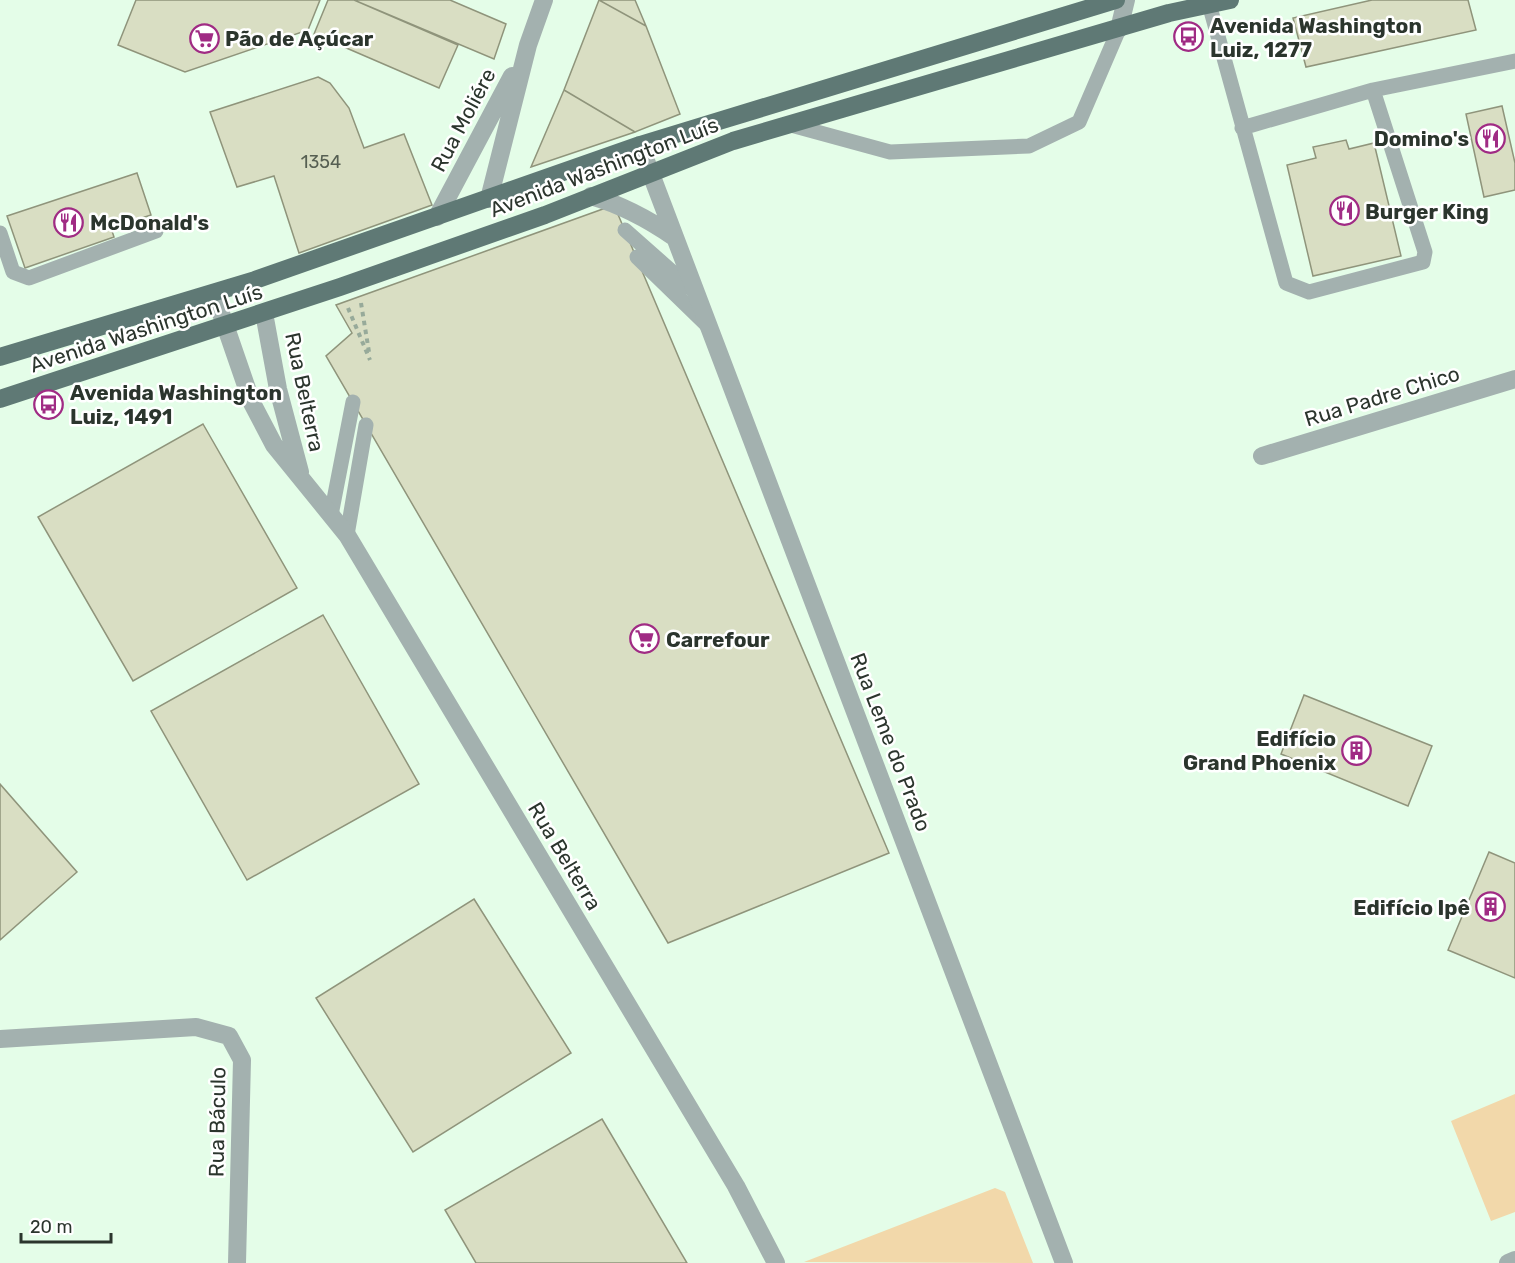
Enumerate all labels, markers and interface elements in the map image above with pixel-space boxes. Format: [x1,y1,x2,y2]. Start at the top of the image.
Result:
place label: Avenida Washington Luiz, 1277 [1210,13,1422,62]
bus stop icon: Avenida Washington Luiz, 1277 [1173,21,1205,53]
supermarket icon: Pão de Açúcar [188,22,220,54]
place label: Pão de Açúcar [225,26,374,51]
street label: Rua Moliére [425,64,501,176]
street label: Avenida Washington Luís [486,112,722,222]
restaurant icon: Domino's [1474,122,1506,154]
place label: Domino's [1374,126,1469,151]
house number: 1354 [301,151,341,173]
restaurant icon: Burger King [1328,195,1360,227]
place label: Burger King [1365,199,1489,224]
restaurant icon: McDonald's [53,206,85,238]
place label: McDonald's [90,210,209,235]
street label: Avenida Washington Luís [27,279,265,377]
street label: Rua Belterra [280,330,330,454]
street label: Rua Padre Chico [1302,361,1462,431]
place label: Avenida Washington Luiz, 1491 [70,380,282,429]
bus stop icon: Avenida Washington Luiz, 1491 [33,388,65,420]
supermarket icon: Carrefour [629,623,661,655]
place label: Carrefour [666,627,770,652]
street label: Rua Leme do Prado [845,649,937,835]
place label: Edifício Grand Phoenix [1183,726,1337,775]
building icon: Edifício Grand Phoenix [1341,734,1373,766]
street label: Rua Belterra [523,798,607,914]
building icon: Edifício Ipê [1475,891,1507,923]
place label: Edifício Ipê [1353,895,1470,920]
street label: Rua Báculo [204,1067,230,1177]
scale bar [21,1206,111,1244]
text: 20 m [30,1216,72,1238]

